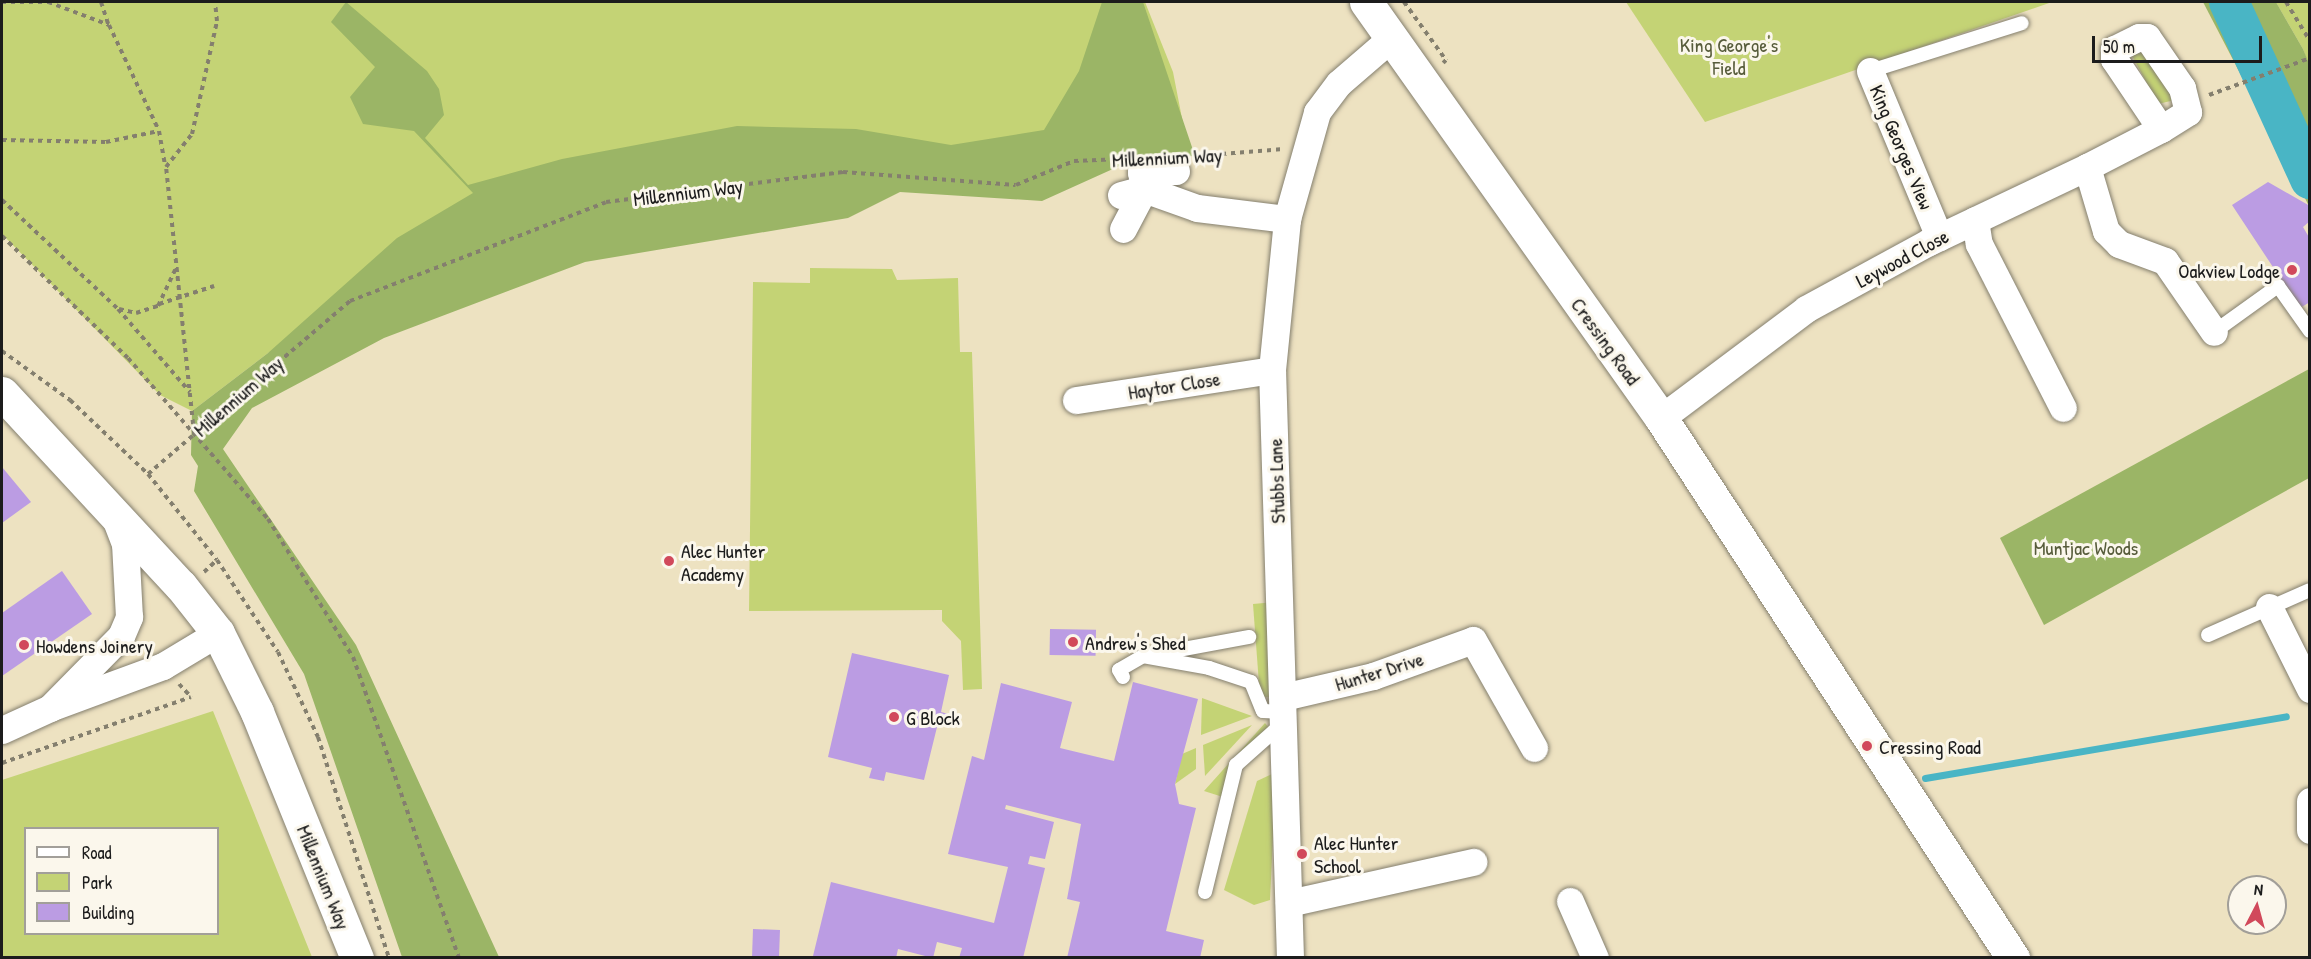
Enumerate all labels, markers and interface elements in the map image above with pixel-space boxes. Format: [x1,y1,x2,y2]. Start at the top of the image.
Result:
scale bar [2095,24,2264,62]
park label: King George's Field [1680,33,1778,80]
text: 50 m [2103,34,2135,59]
street label: King Georges View [1865,81,1939,213]
street label: Millennium Way [1111,142,1223,172]
street label: Millennium Way [632,173,744,211]
street label: Leywood Close [1851,224,1953,292]
place label: Oakview Lodge [2178,258,2280,282]
marker: Oakview Lodge [2285,263,2299,277]
street label: Cressing Road [1566,293,1646,389]
street label: Millennium Way [188,351,288,441]
street label: Haytor Close [1126,366,1222,404]
street label: Stubbs Lane [1263,438,1289,524]
park label: Muntjac Woods [2034,535,2138,559]
place label: Alec Hunter Academy [681,538,765,585]
marker: Alec Hunter Academy [662,554,676,568]
place label: Andrew's Shed [1085,630,1185,654]
place label: Howdens Joinery [36,633,153,657]
marker: Andrew's Shed [1066,635,1080,649]
marker: Howdens Joinery [17,638,31,652]
street label: Hunter Drive [1332,646,1426,696]
place label: G Block [906,705,960,729]
marker: G Block [887,710,901,724]
place label: Cressing Road [1879,734,1981,758]
marker: Cressing Road [1860,739,1874,753]
street label: Millennium Way [292,821,356,933]
legend [24,827,219,935]
place label: Alec Hunter School [1314,831,1398,878]
text: Road [82,840,112,865]
marker: Alec Hunter School [1295,847,1309,861]
text: Park [82,870,112,895]
north arrow [2227,875,2287,935]
text: N [2253,878,2264,900]
text: Building [82,900,134,925]

